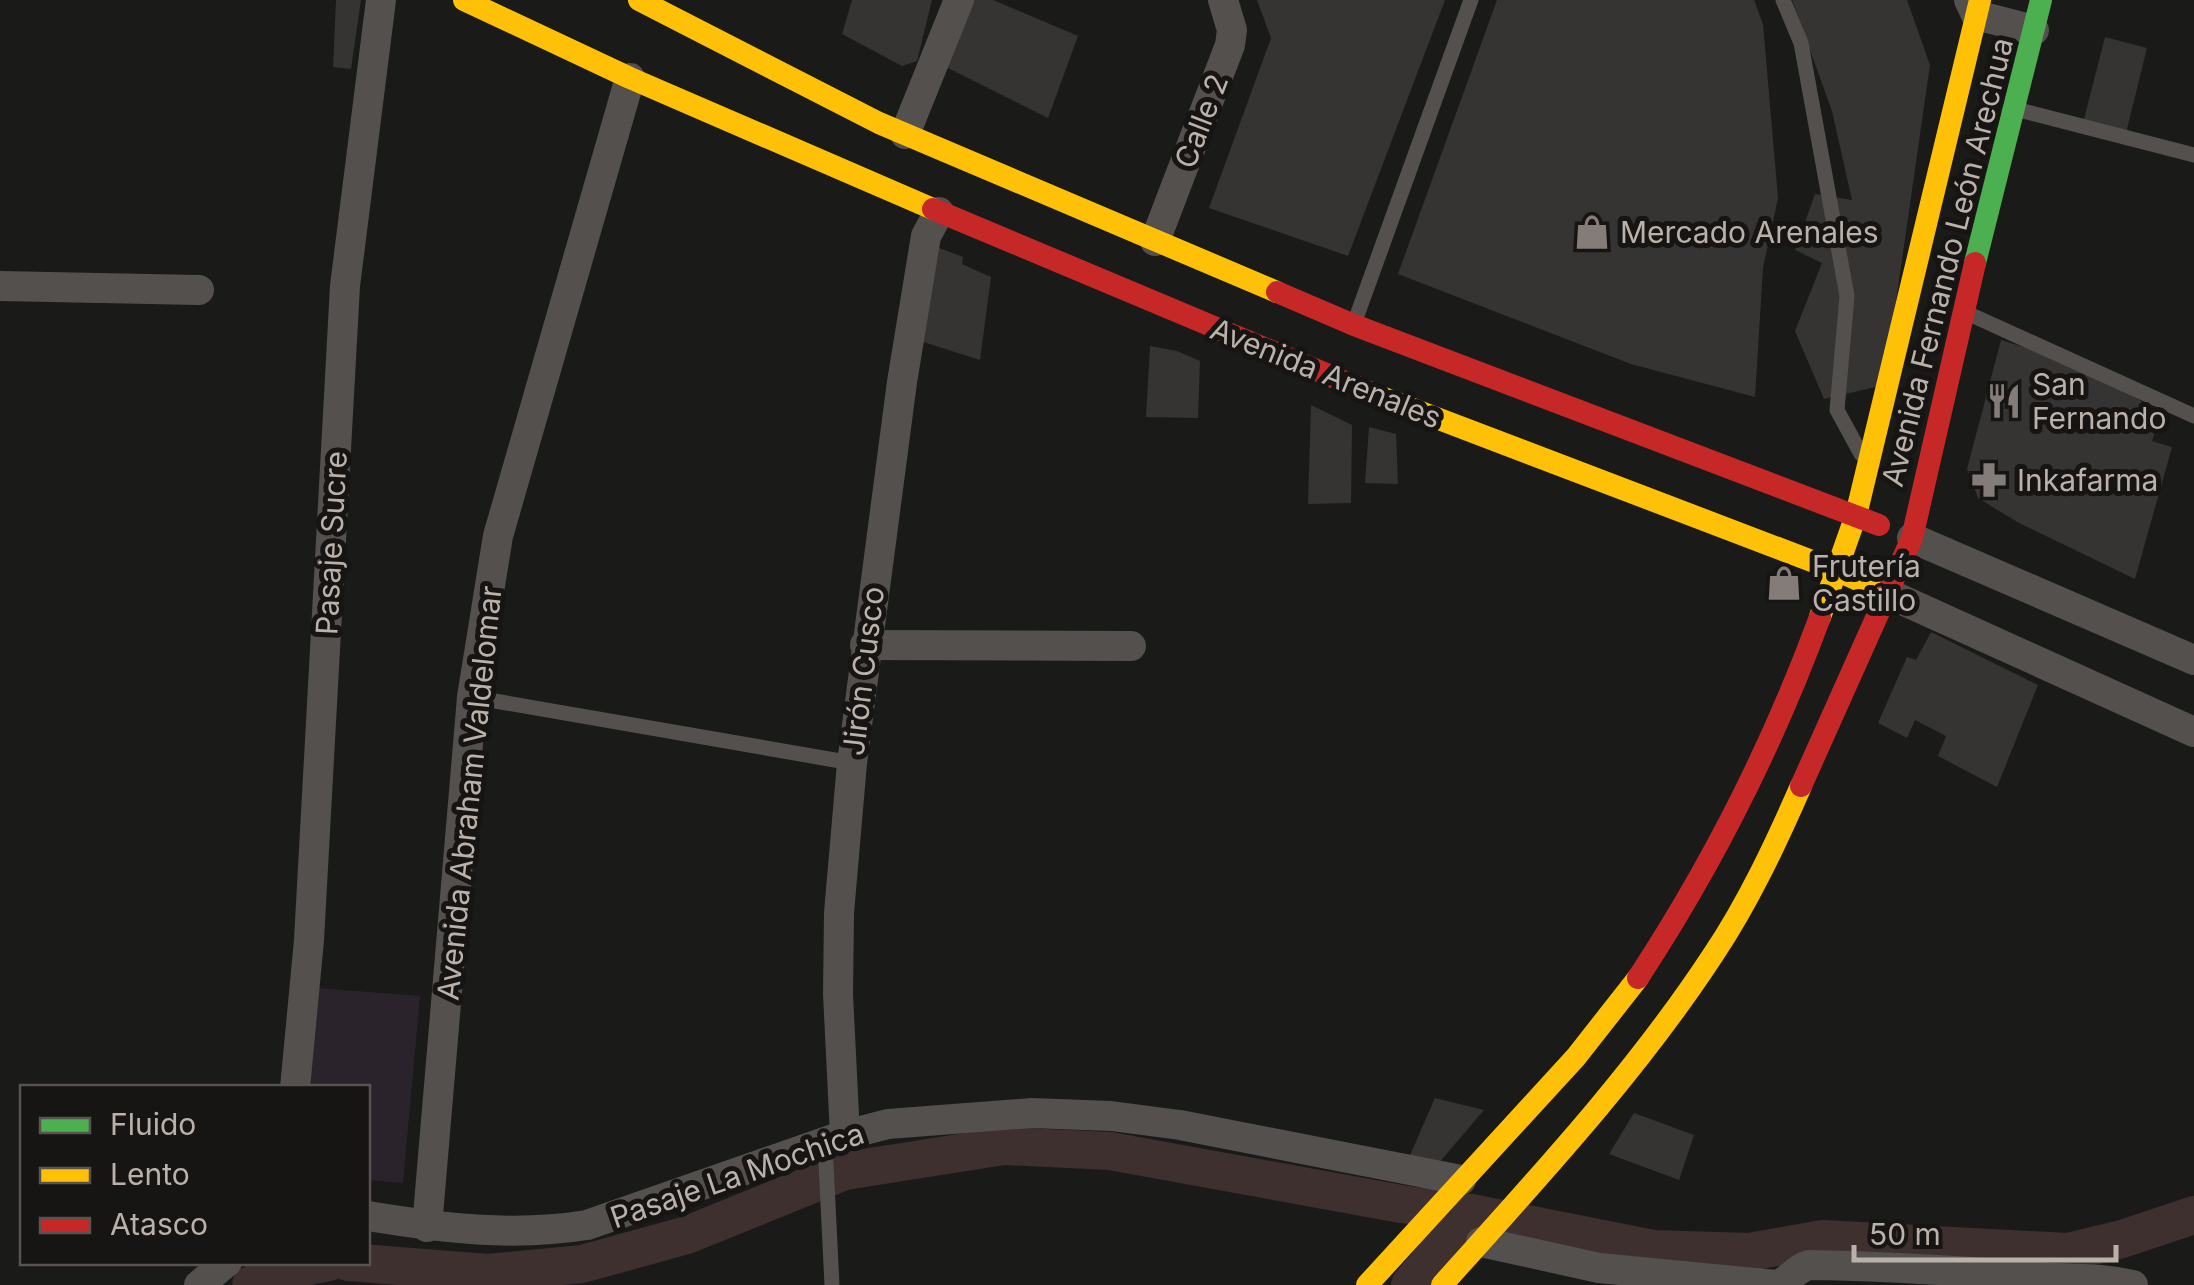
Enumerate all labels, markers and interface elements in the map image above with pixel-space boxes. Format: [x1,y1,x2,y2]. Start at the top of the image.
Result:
street label: Avenida Fernando León Arechua [1874,34,2020,490]
street label: Calle 2 [1167,69,1235,173]
shop icon: Mercado Arenales [1573,213,1611,251]
place label: Mercado Arenales [1620,214,1879,250]
street label: Avenida Arenales [1206,310,1446,436]
place label: San Fernando [2032,366,2166,436]
restaurant icon: San Fernando [1985,382,2023,420]
street label: Pasaje Sucre [308,450,354,636]
pharmacy icon: Inkafarma [1970,461,2008,499]
place label: Inkafarma [2017,462,2158,498]
place label: Frutería Castillo [1812,548,1921,618]
shop icon: Frutería Castillo [1765,564,1803,602]
street label: Avenida Abraham Valdelomar [429,584,509,1002]
street label: Jirón Cusco [835,584,891,758]
legend [20,1085,370,1265]
text: Fluido [110,1106,196,1142]
street label: Pasaje La Mochica [606,1115,868,1235]
text: Lento [110,1156,190,1192]
scale bar [1854,1200,2116,1262]
text: Atasco [110,1206,208,1242]
text: 50 m [1869,1216,1941,1252]

